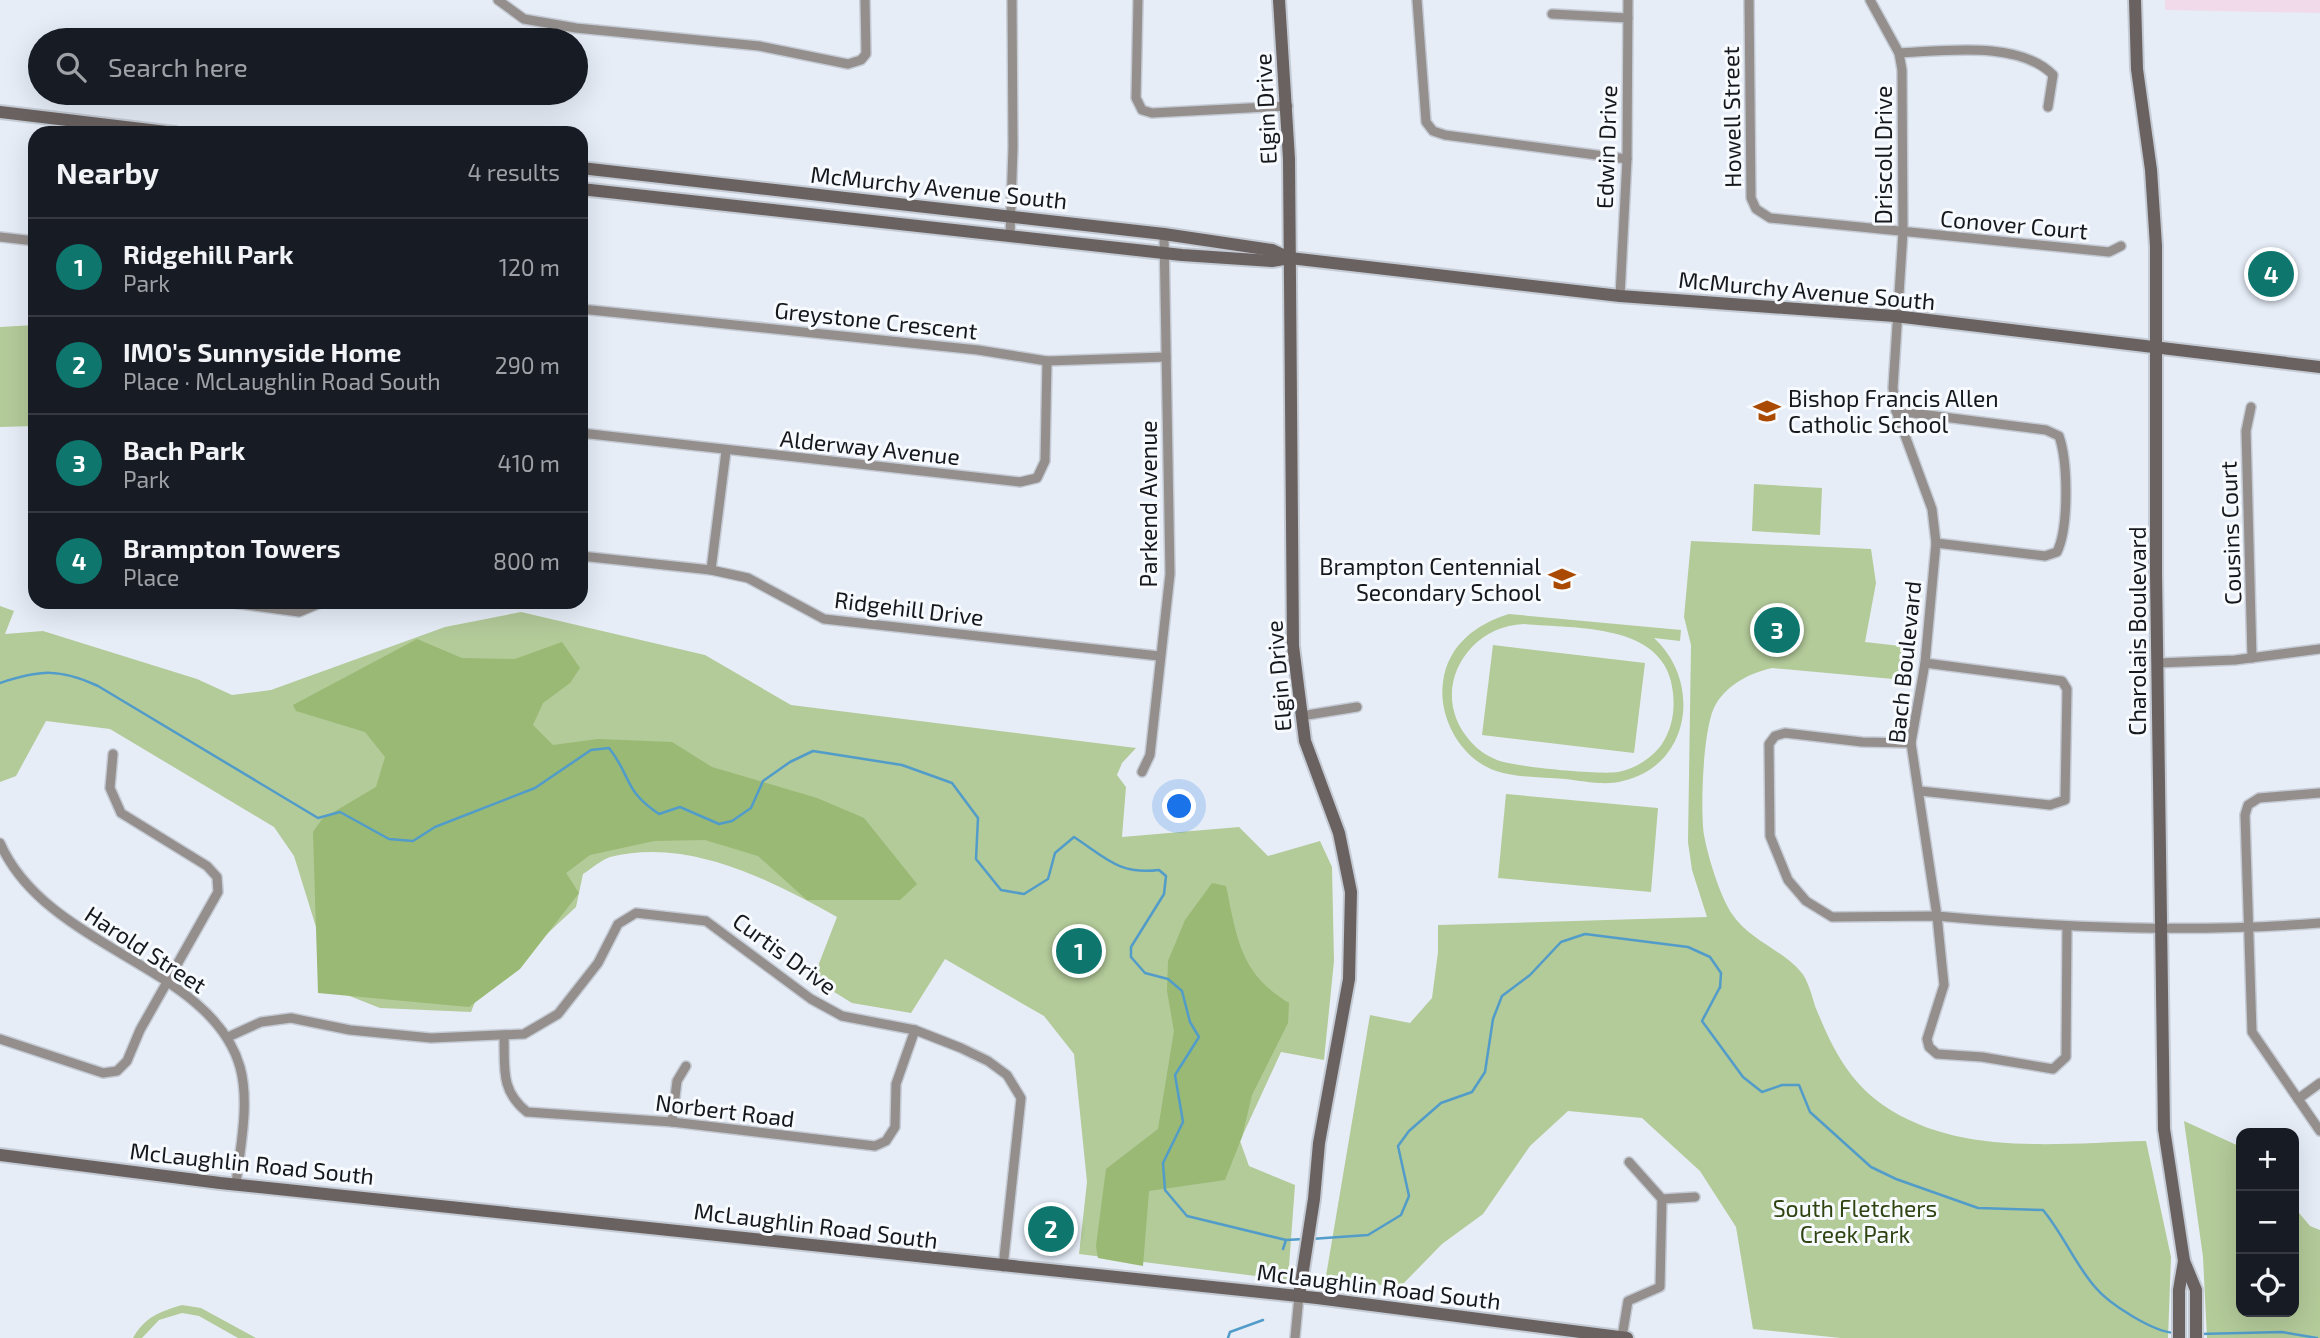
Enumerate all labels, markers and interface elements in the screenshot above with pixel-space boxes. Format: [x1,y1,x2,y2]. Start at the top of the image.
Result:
search box [28,28,588,105]
street label: Howell Street [1716,46,1746,188]
icon: search [52,48,90,86]
text: Search here [108,51,248,82]
street label: Elgin Drive [1248,53,1282,165]
street label: Edwin Drive [1590,85,1622,209]
street label: Driscoll Drive [1869,86,1897,224]
text: Nearby [56,154,159,190]
text: 4 results [468,158,560,186]
street label: McMurchy Avenue South [809,160,1069,214]
street label: Conover Court [1939,204,2089,244]
text: Ridgehill Park [123,238,293,269]
pin: 4 [2248,248,2294,300]
text: 1 [74,253,84,281]
text: 120 m [499,253,560,281]
street label: McMurchy Avenue South [1677,265,1937,315]
text: Park [123,269,170,297]
street label: Greystone Crescent [773,295,979,345]
text: IMO's Sunnyside Home [123,336,401,367]
text: 2 [72,351,86,379]
text: 290 m [495,351,560,379]
text: Place · McLaughlin Road South [123,367,441,395]
place label: Bishop Francis Allen Catholic School [1788,384,1999,438]
school or university icon: Bishop Francis Allen Catholic School [1752,396,1782,426]
street label: Parkend Avenue [1134,420,1162,588]
street label: Alderway Avenue [779,424,961,470]
text: Bach Park [123,434,245,465]
text: 3 [72,449,86,477]
text: 410 m [498,449,560,477]
street label: Cousins Court [2213,460,2247,606]
text: Park [123,465,170,493]
street label: Charolais Boulevard [2123,526,2151,736]
text: Brampton Towers [123,532,340,563]
text: 4 [72,547,86,575]
text: 800 m [493,547,560,575]
place label: Brampton Centennial Secondary School [1319,552,1541,606]
text: Place [123,563,179,591]
school or university icon: Brampton Centennial Secondary School [1547,564,1577,594]
street label: Bach Boulevard [1882,579,1926,745]
street label: Ridgehill Drive [833,585,985,631]
pin: 3 [1754,604,1800,656]
street label: Elgin Drive [1259,619,1297,733]
your location [1162,789,1196,823]
street label: Harold Street [80,899,212,999]
street label: Curtis Drive [728,906,842,1000]
pin: 1 [1056,925,1102,977]
street label: Norbert Road [654,1088,796,1132]
map controls [2236,1128,2299,1317]
button: + [2236,1128,2299,1191]
street label: McLaughlin Road South [128,1136,376,1190]
button: − [2236,1191,2299,1254]
park label: South Fletchers Creek Park [1773,1194,1937,1248]
street label: McLaughlin Road South [692,1196,940,1254]
pin: 2 [1028,1203,1074,1255]
button: locate [2236,1254,2299,1317]
street label: McLaughlin Road South [1255,1257,1503,1315]

